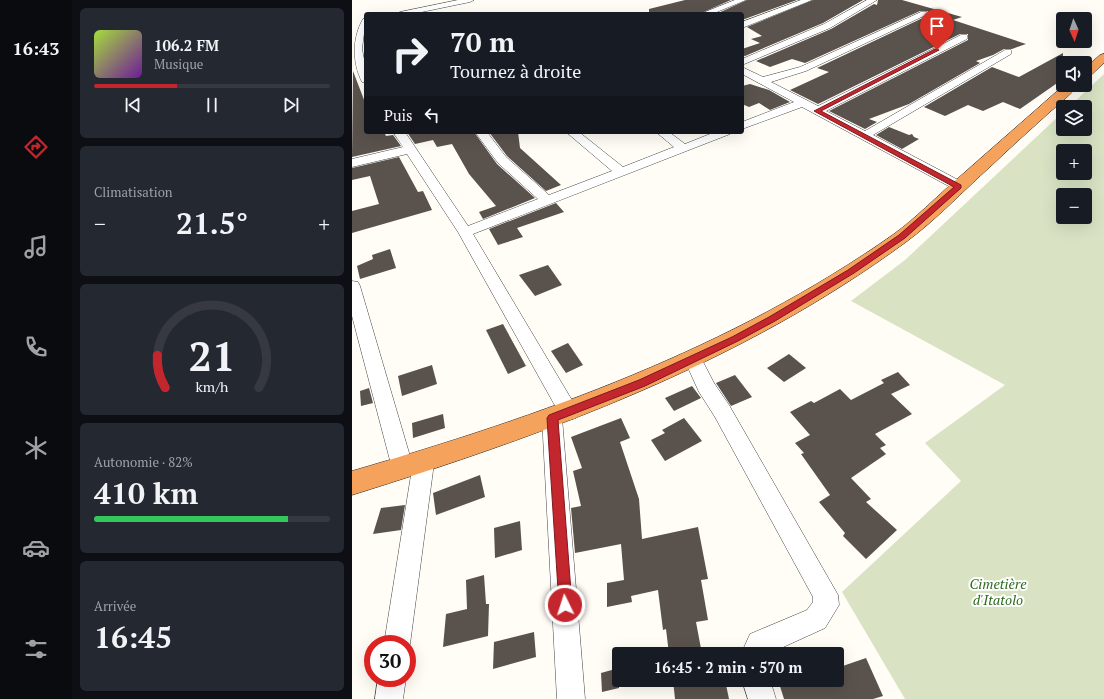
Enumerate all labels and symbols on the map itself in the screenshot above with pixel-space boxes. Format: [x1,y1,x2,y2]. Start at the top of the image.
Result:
pin [920,9,954,50]
north arrow [1056,12,1092,48]
park label: Cimetière d'Itatolo [969,574,1027,609]
position arrow [544,584,586,626]
speed limit sign: 30 [364,635,416,687]

